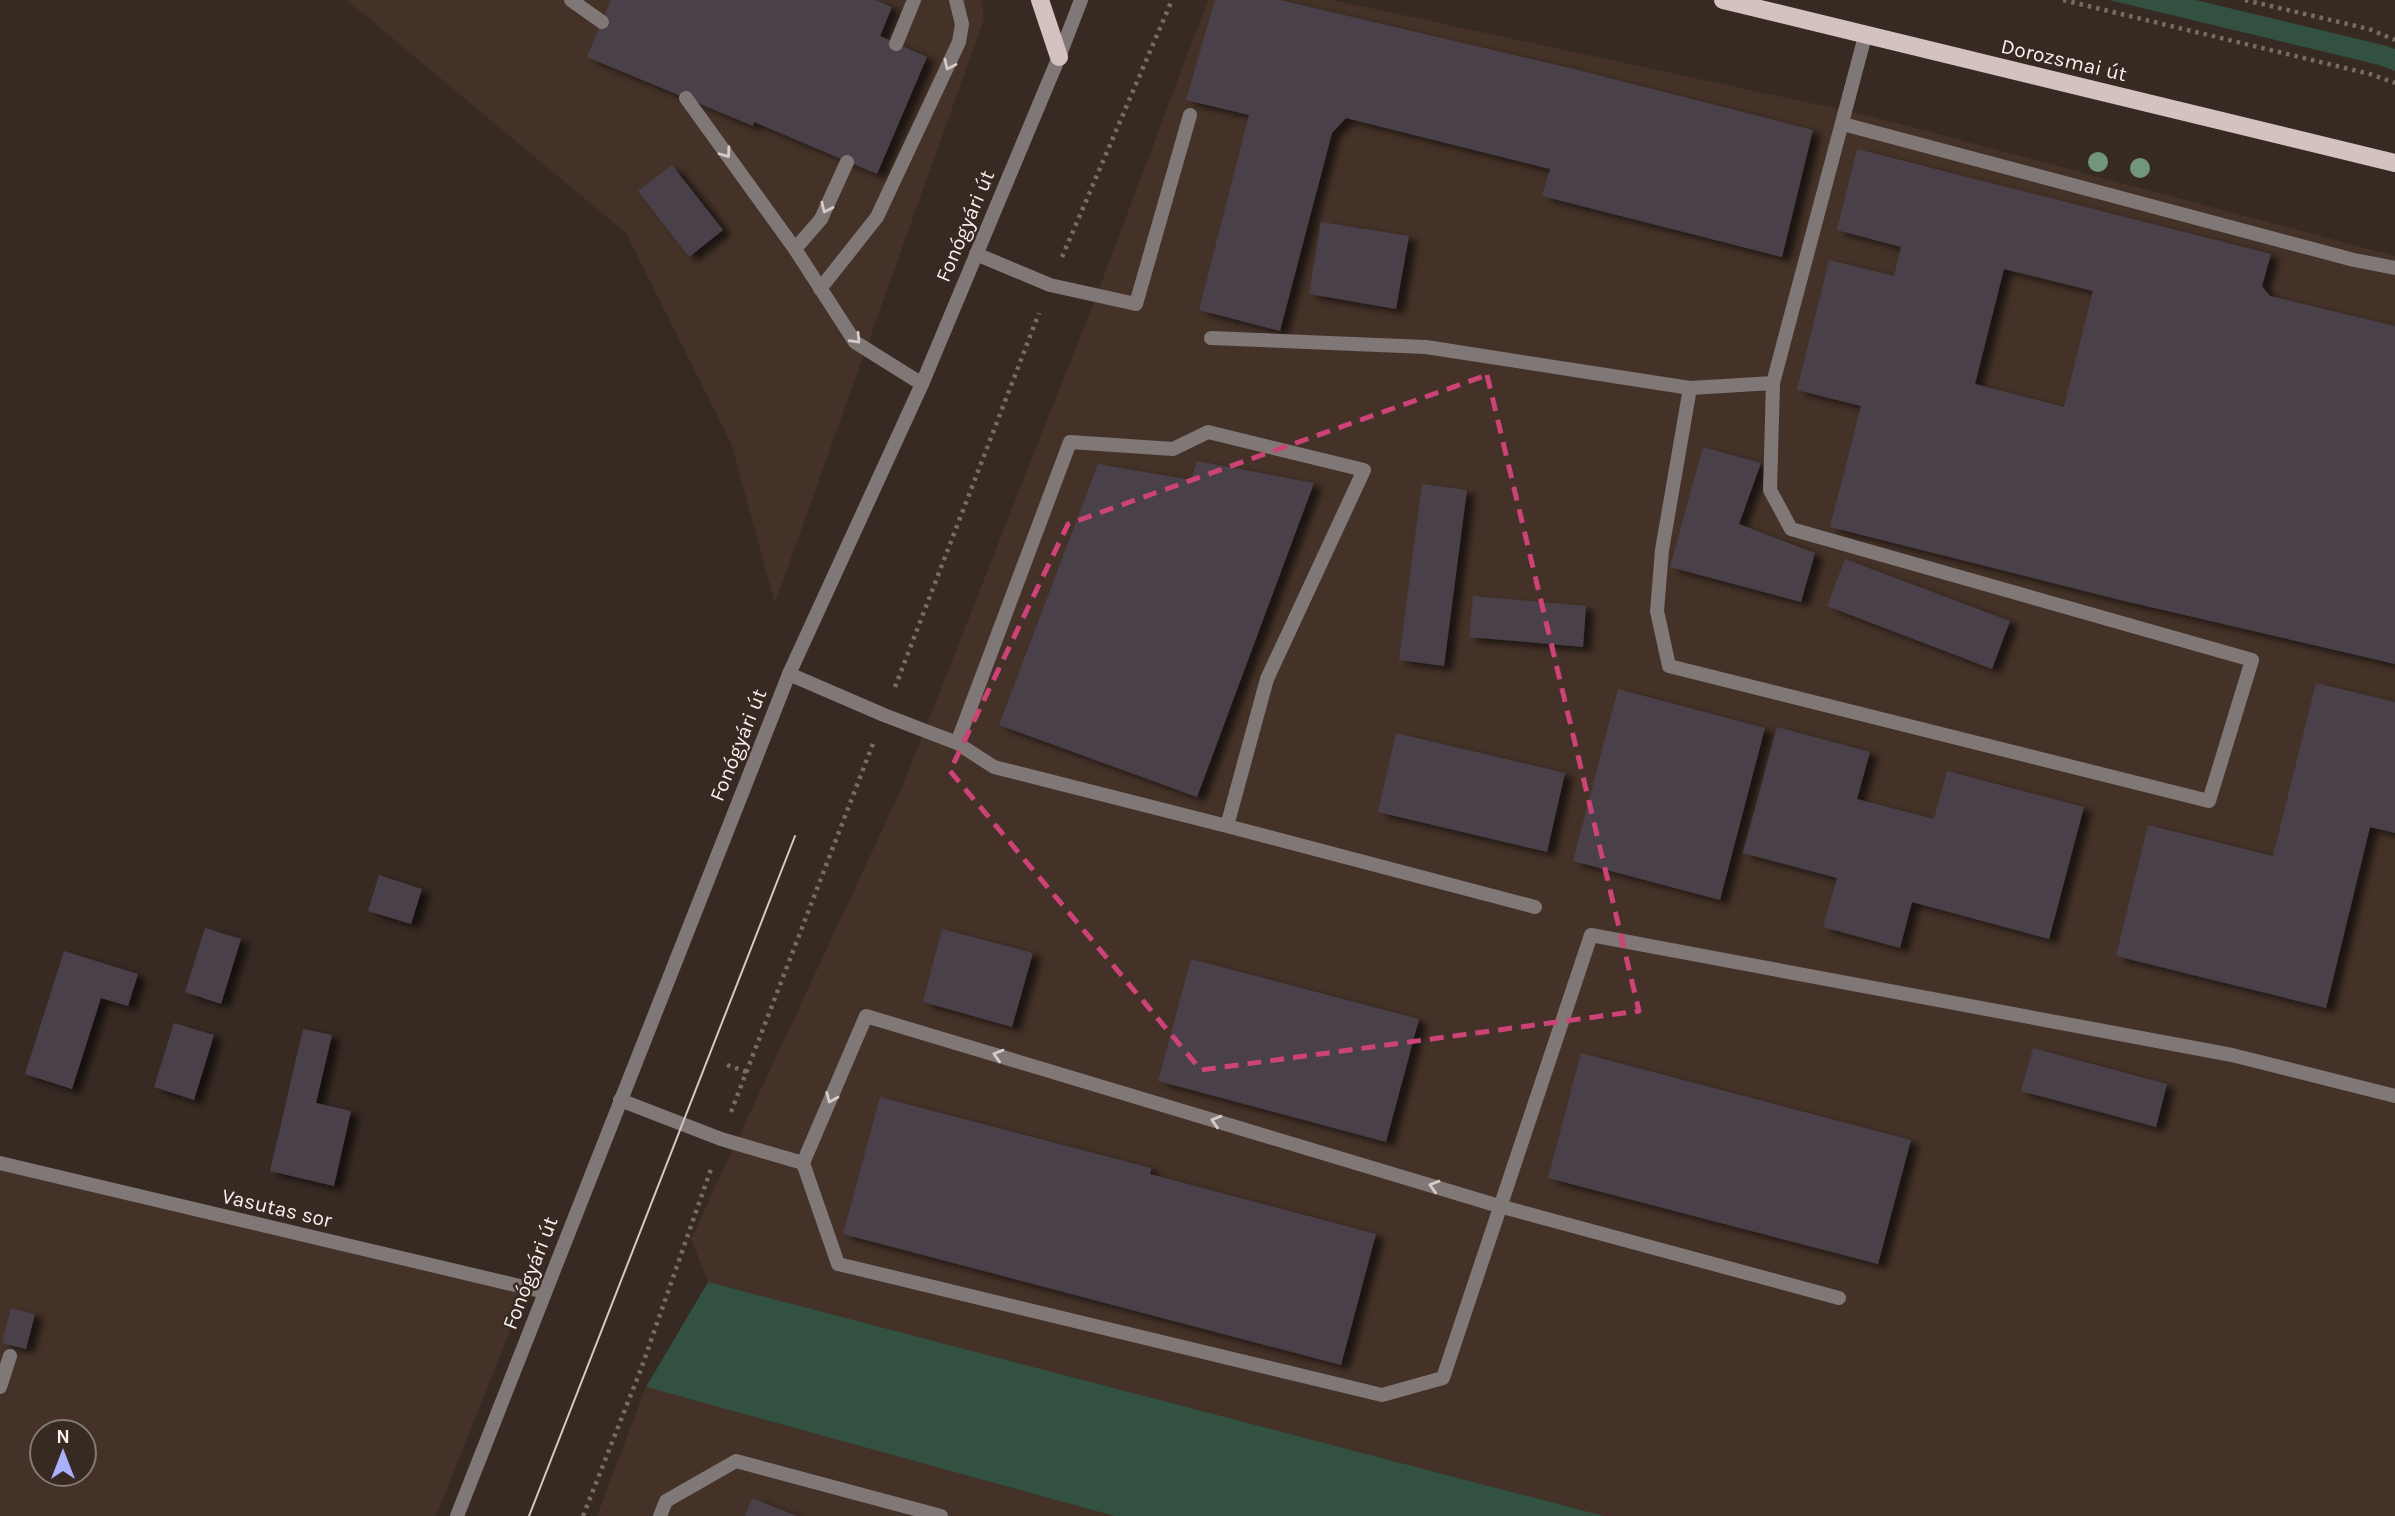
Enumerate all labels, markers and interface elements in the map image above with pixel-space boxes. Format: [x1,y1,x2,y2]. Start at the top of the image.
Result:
street label: Dorozsmai út [1999,34,2129,86]
one-way arrow [943,57,957,70]
one-way arrow [718,145,730,158]
street label: Fonógyári út [931,166,999,285]
one-way arrow [820,201,834,213]
one-way arrow [848,331,861,344]
street label: Fonógyári út [705,685,771,805]
one-way arrow [992,1049,1004,1064]
one-way arrow [825,1091,839,1104]
one-way arrow [1210,1114,1222,1129]
one-way arrow [1428,1180,1440,1195]
street label: Vasutas sor [220,1184,335,1232]
street label: Fonógyári út [497,1213,563,1333]
north arrow [28,1418,98,1488]
text: N [56,1426,70,1448]

